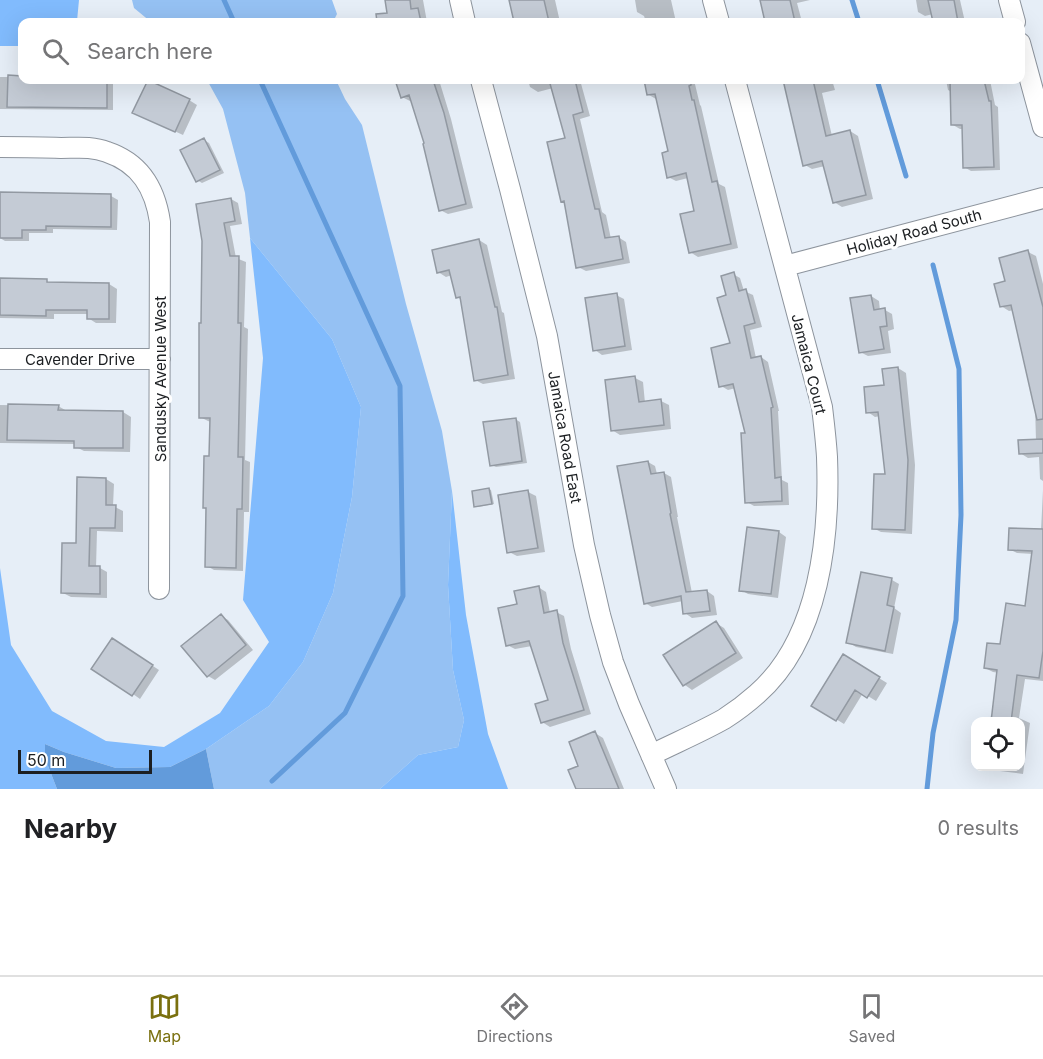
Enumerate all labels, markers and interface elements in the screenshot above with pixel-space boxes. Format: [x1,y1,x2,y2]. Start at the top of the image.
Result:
search box [18,18,1025,84]
icon: search [39,35,72,68]
text: Search here [87,38,213,64]
street label: Holiday Road South [844,205,984,259]
street label: Sandusky Avenue West [151,296,170,462]
street label: Jamaica Court [787,312,831,416]
street label: Cavender Drive [25,350,135,369]
street label: Jamaica Road East [544,369,586,505]
map controls [971,717,1025,771]
button: locate [971,717,1025,771]
scale bar [18,747,152,774]
text: 50 m [27,750,65,770]
text: Nearby [24,813,117,844]
text: 0 results [937,816,1019,840]
tab: Map [148,990,181,1046]
tab: Directions [477,990,553,1046]
tab: Saved [848,990,895,1046]

